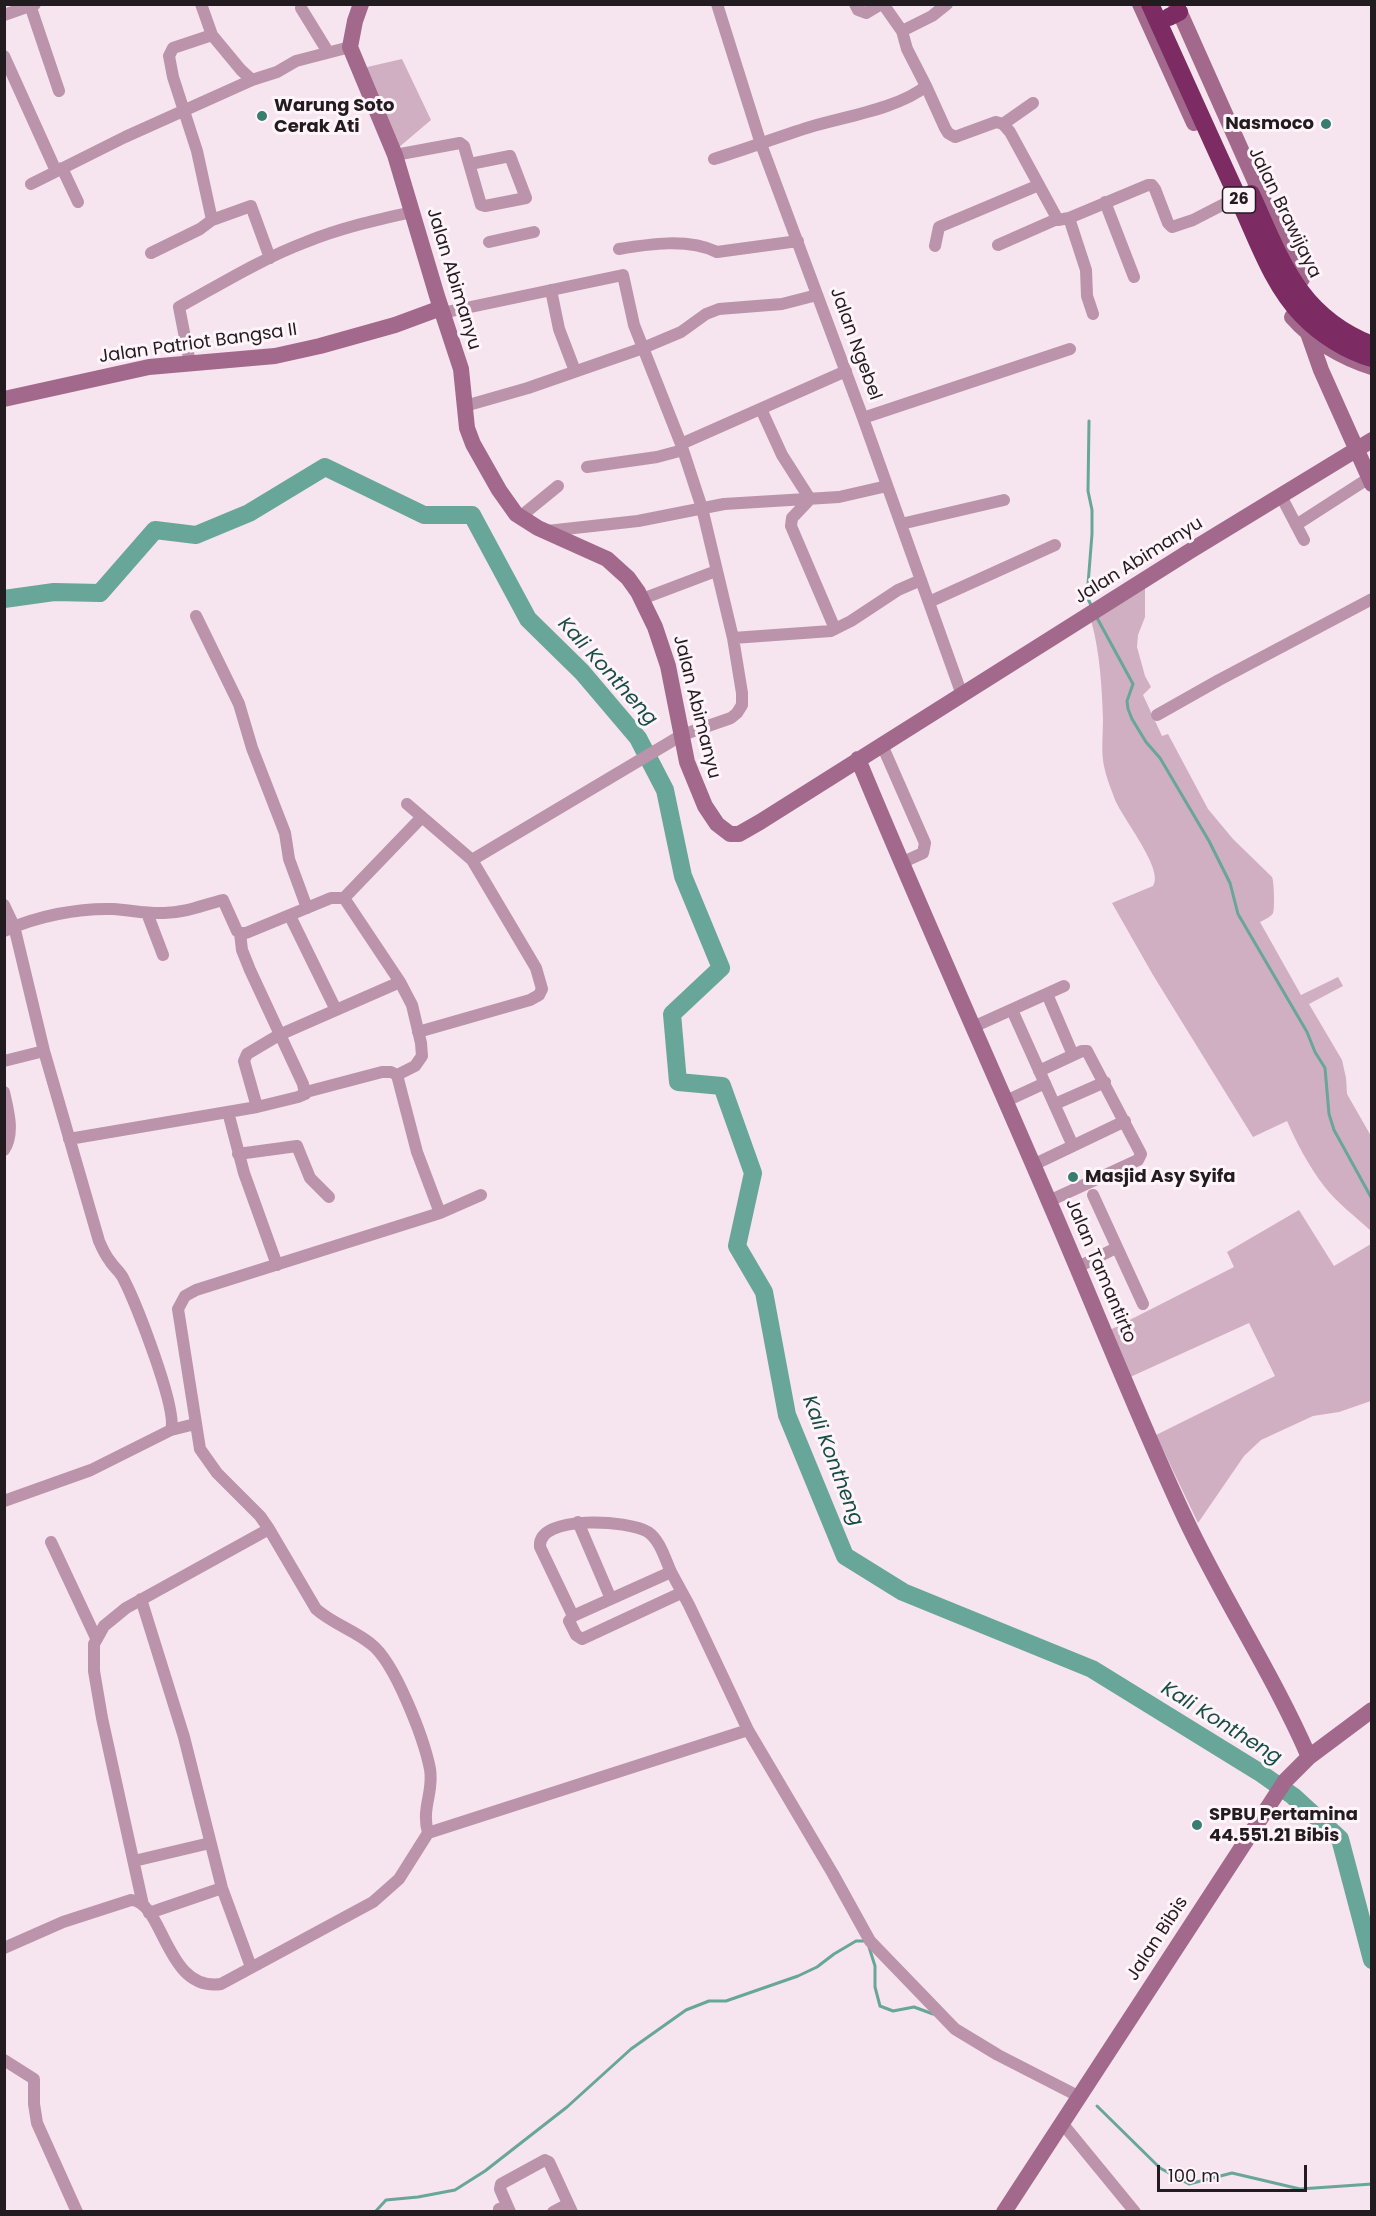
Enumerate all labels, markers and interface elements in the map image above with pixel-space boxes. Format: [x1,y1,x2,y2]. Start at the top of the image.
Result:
place label: Warung Soto Cerak Ati [274,95,394,138]
marker: Warung Soto Cerak Ati [255,109,269,123]
place label: Nasmoco [1225,113,1314,135]
marker: Nasmoco [1319,117,1333,131]
street label: Jalan Brawijaya [1243,144,1325,282]
road number: 26 [1222,187,1256,213]
street label: Jalan Abimanyu [421,205,485,353]
street label: Jalan Ngebel [825,285,885,403]
street label: Jalan Patriot Bangsa II [98,319,298,369]
street label: Jalan Abimanyu [1071,513,1207,609]
water label: Kali Kontheng [552,613,662,731]
street label: Jalan Abimanyu [668,633,724,781]
place label: Masjid Asy Syifa [1085,1166,1235,1188]
marker: Masjid Asy Syifa [1066,1170,1080,1184]
street label: Jalan Tamantirto [1060,1196,1140,1346]
water label: Kali Kontheng [796,1392,868,1530]
water label: Kali Kontheng [1156,1677,1286,1771]
place label: SPBU Pertamina 44.551.21 Bibis [1209,1804,1358,1846]
marker: SPBU Pertamina 44.551.21 Bibis [1190,1818,1204,1832]
street label: Jalan Bibis [1123,1893,1193,1985]
scale bar [1160,2153,1310,2191]
text: 100 m [1168,2163,1220,2188]

